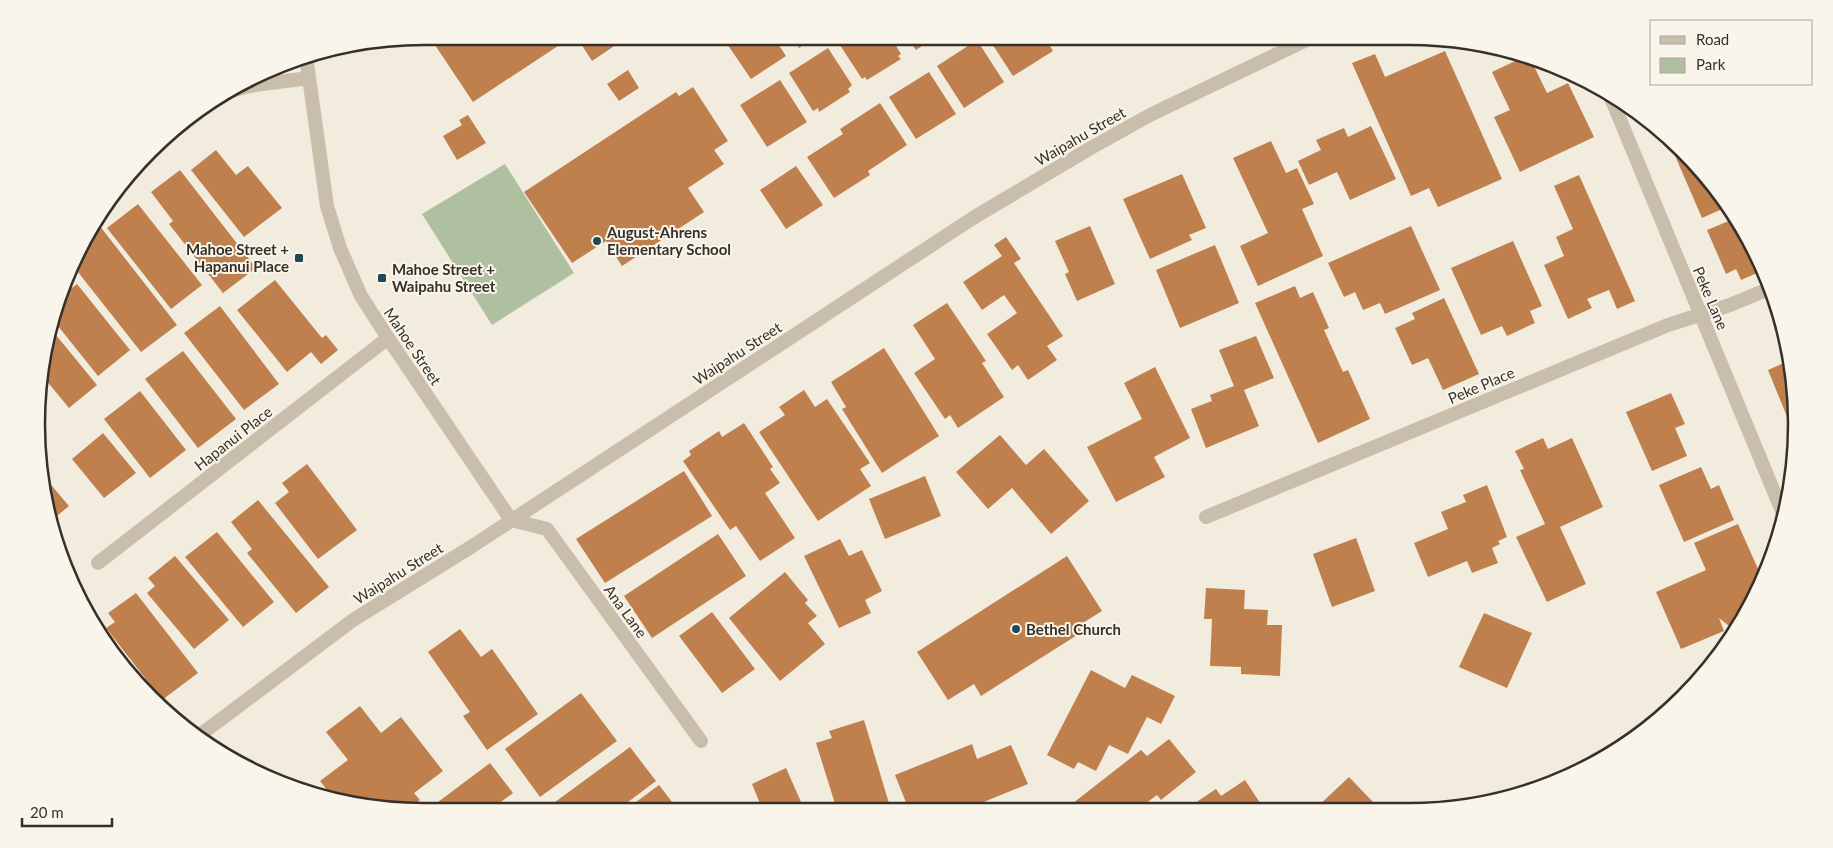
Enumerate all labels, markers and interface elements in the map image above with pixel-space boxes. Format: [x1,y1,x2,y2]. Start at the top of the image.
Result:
legend [1650,20,1813,85]
text: Road [1696,30,1729,48]
text: Park [1696,55,1726,73]
street label: Waipahu Street [1031,102,1129,169]
place label: August-Ahrens Elementary School [606,223,731,258]
marker: August-Ahrens Elementary School [591,235,603,247]
place label: Mahoe Street + Hapanui Place [186,240,289,275]
marker: Mahoe Street + Hapanui Place [293,252,305,264]
place label: Mahoe Street + Waipahu Street [392,260,496,295]
street label: Peke Lane [1690,264,1732,332]
marker: Mahoe Street + Waipahu Street [376,272,388,284]
street label: Mahoe Street [381,304,446,389]
street label: Waipahu Street [689,317,785,388]
street label: Peke Place [1445,363,1517,407]
street label: Hapanui Place [191,402,275,474]
street label: Waipahu Street [350,538,446,608]
street label: Ana Lane [601,581,651,641]
place label: Bethel Church [1026,620,1121,638]
marker: Bethel Church [1010,623,1022,635]
scale bar [22,796,112,828]
text: 20 m [30,803,64,821]

